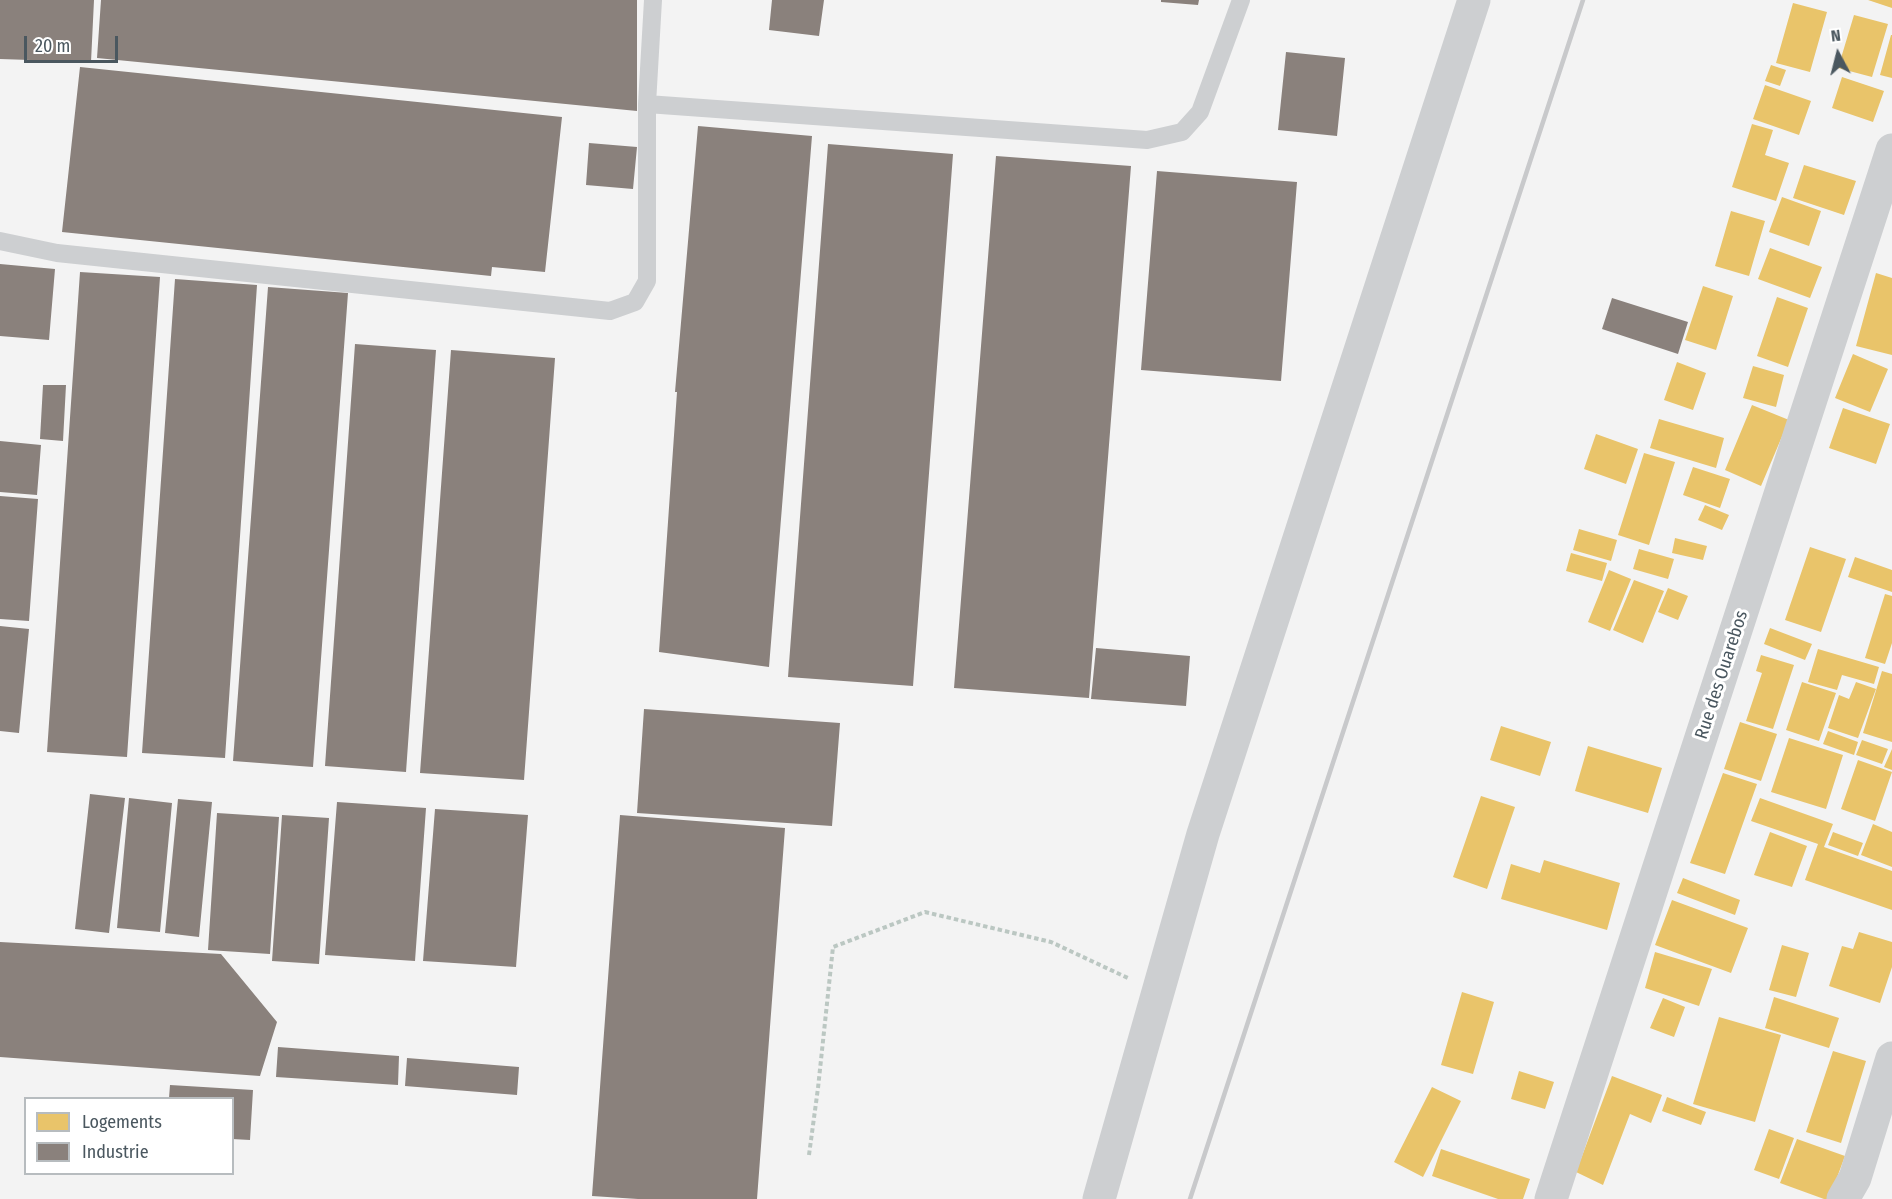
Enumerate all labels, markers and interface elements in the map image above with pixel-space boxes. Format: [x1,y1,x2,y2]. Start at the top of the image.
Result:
scale bar [27,24,122,62]
north arrow [1808,24,1868,84]
text: N [1830,26,1842,46]
text: 20 m [35,35,70,57]
street label: Rue des Ouarebos [1691,608,1753,742]
legend [24,1097,234,1175]
text: Logements [82,1111,162,1133]
text: Industrie [82,1141,149,1163]

